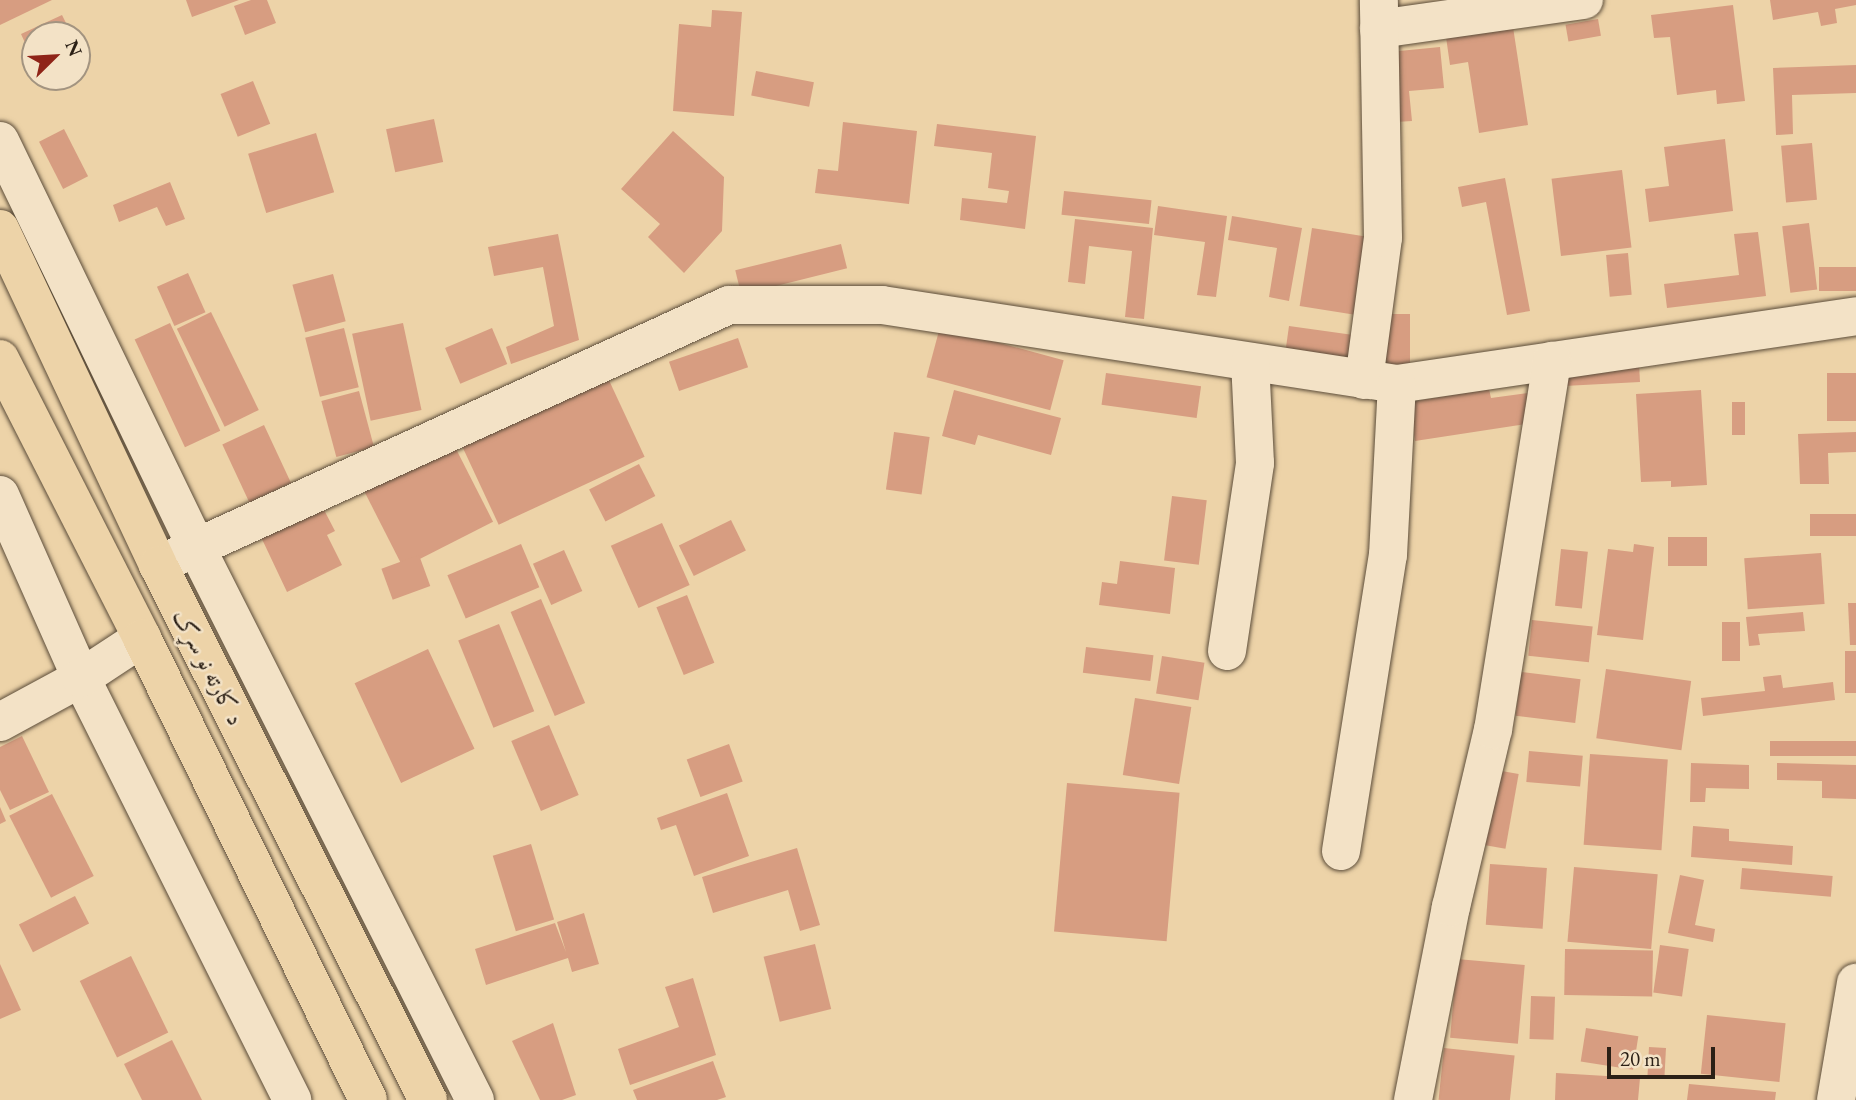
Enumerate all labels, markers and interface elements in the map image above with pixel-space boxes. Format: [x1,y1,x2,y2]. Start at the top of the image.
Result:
north arrow [21,21,91,91]
text: N [59,36,88,60]
street label: د کارته نو سړک [167,604,251,730]
scale bar [1611,1034,1720,1078]
text: 20 m [1620,1045,1661,1072]

